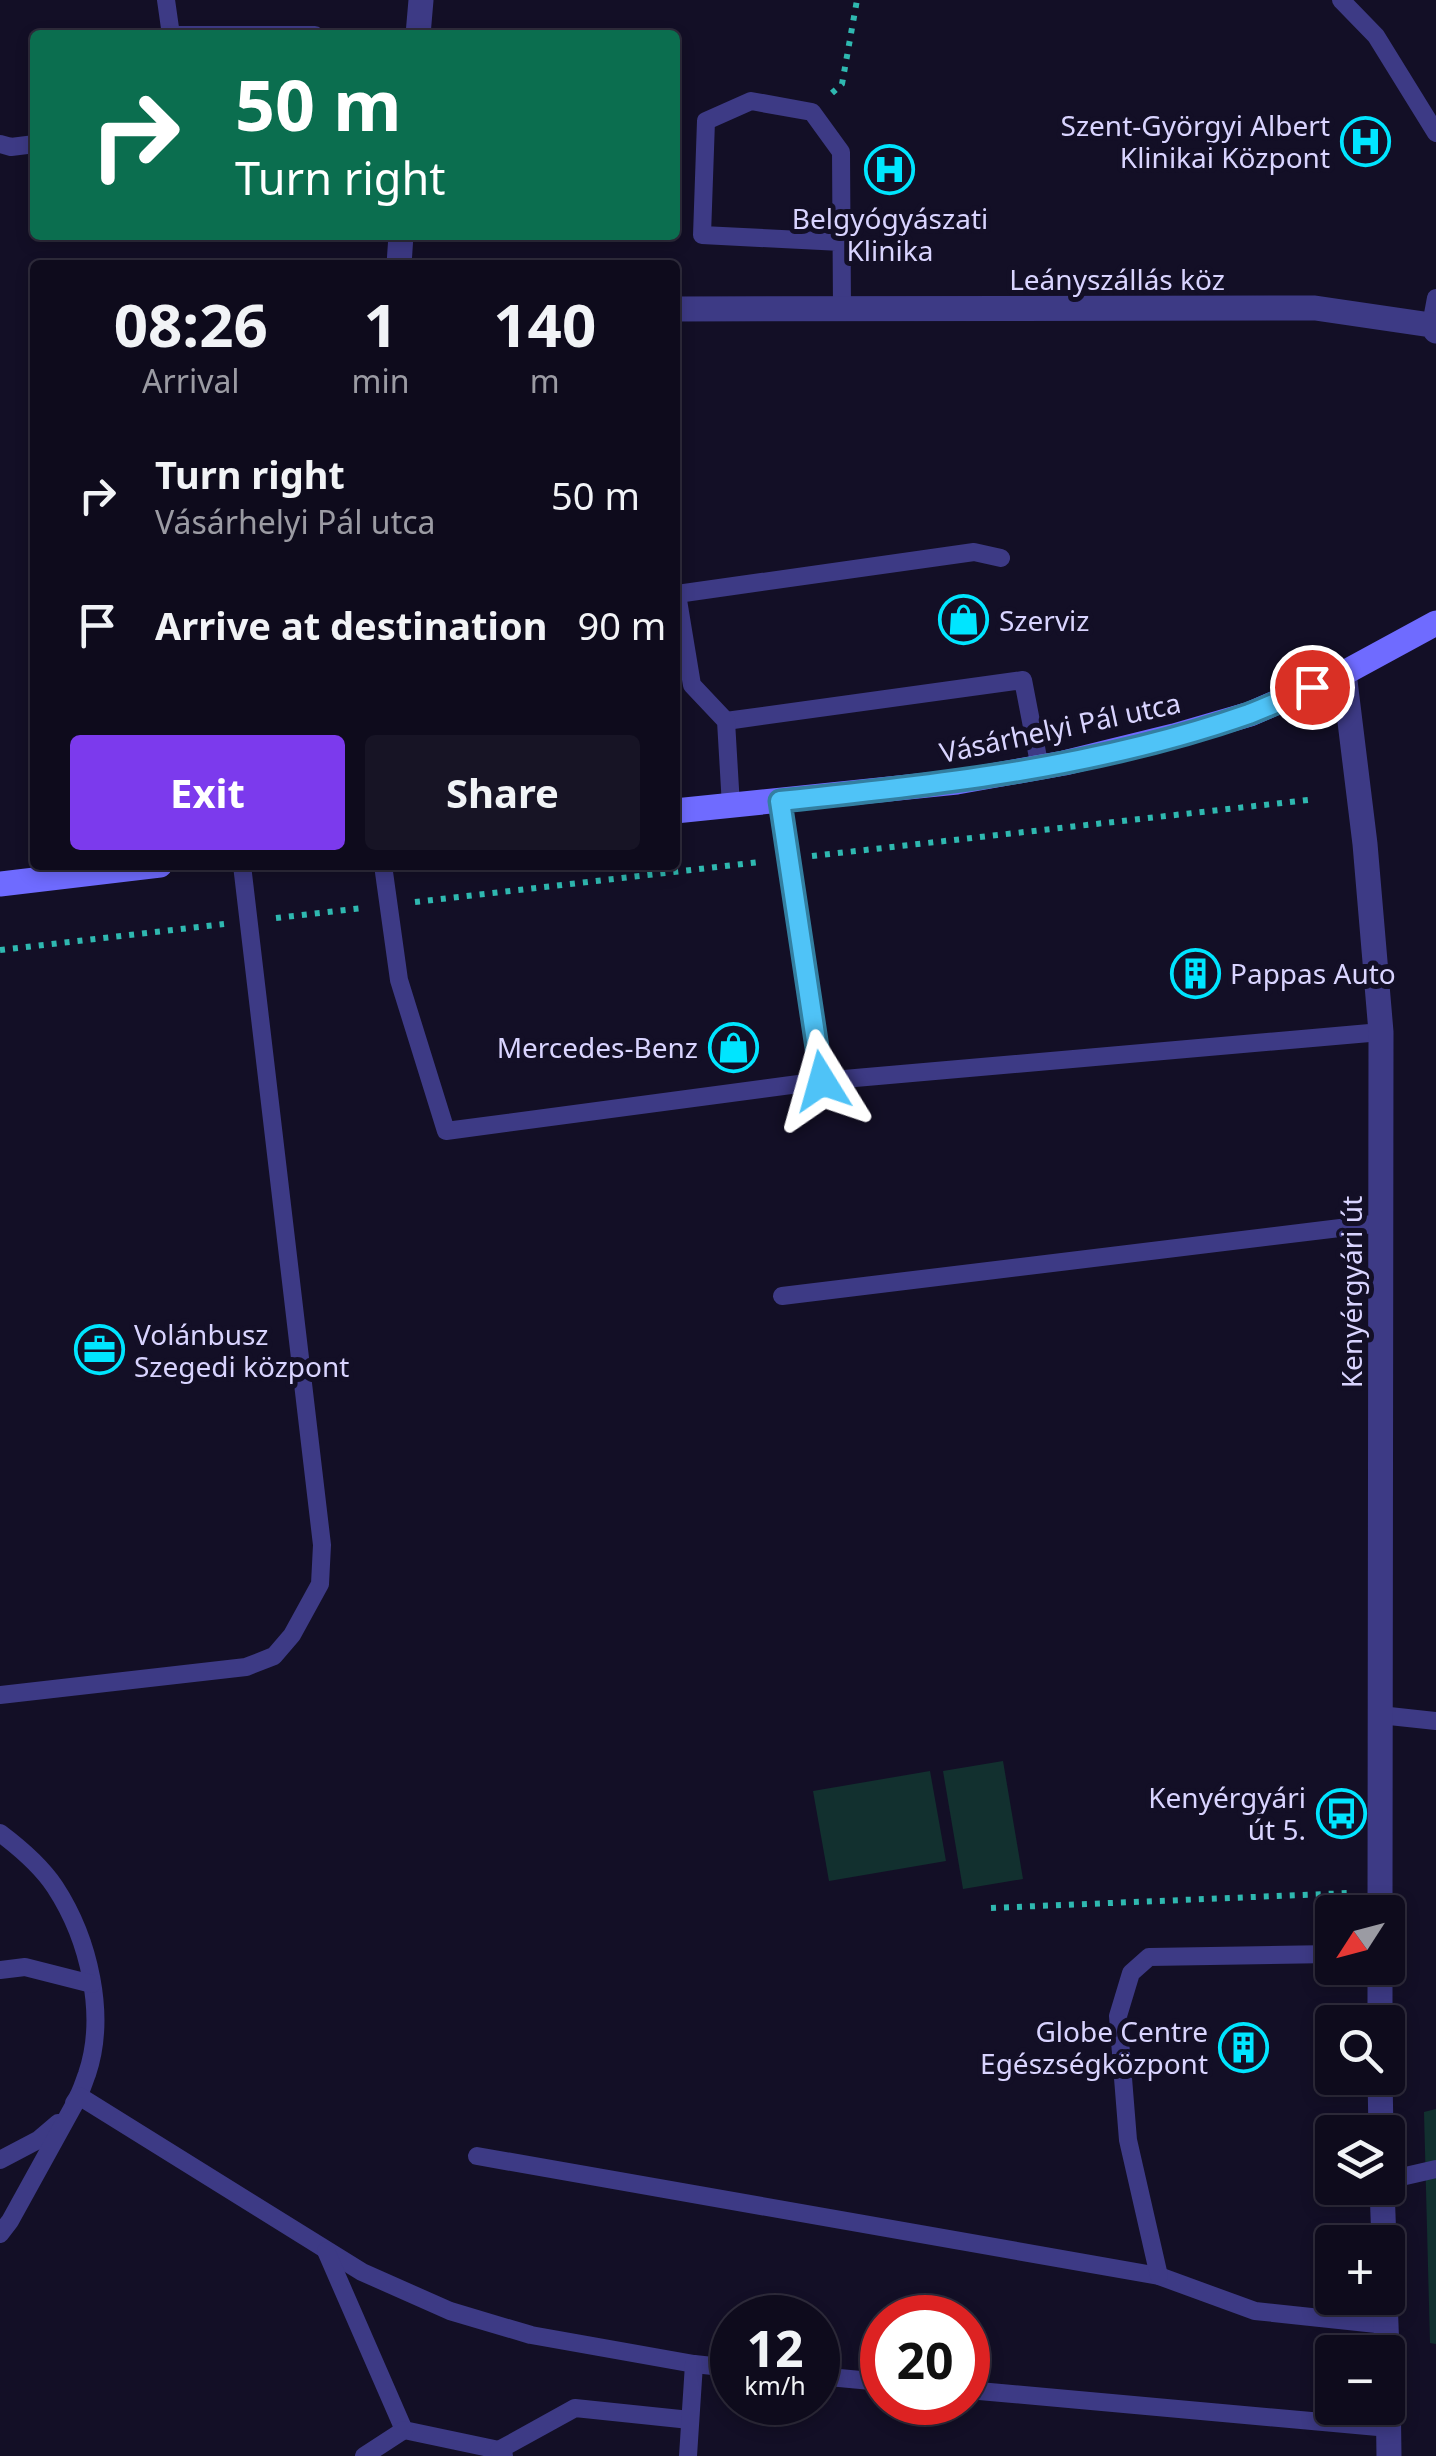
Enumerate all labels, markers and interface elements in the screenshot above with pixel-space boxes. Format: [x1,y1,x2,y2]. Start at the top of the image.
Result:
text: 50 m [235,56,402,152]
icon: right [70,70,200,200]
place label: Szent-Györgyi Albert Klinikai Központ [1061,106,1330,176]
hospital icon: Szent-Györgyi Albert Klinikai Központ [1339,115,1391,167]
hospital icon: Belgyógyászati Klinika [864,144,916,196]
text: Turn right [235,147,446,208]
place label: Belgyógyászati Klinika [792,199,988,269]
street label: Leányszállás köz [1009,260,1225,298]
text: 08:26 [114,283,268,365]
text: 1 [363,283,398,365]
text: 140 [493,283,596,365]
text: Arrival [142,359,240,402]
text: min [352,359,410,402]
text: m [530,359,560,402]
text: Turn right [155,448,345,500]
icon: right [70,468,125,523]
text: 50 m [551,469,640,521]
text: Vásárhelyi Pál utca [155,500,436,543]
shop icon: Szerviz [938,594,990,646]
icon: arrive [70,598,125,653]
text: Arrive at destination [155,599,547,651]
text: 90 m [577,599,666,651]
place label: Szerviz [999,601,1090,639]
pin [1270,645,1355,730]
icon: arrive [1285,660,1340,715]
street label: Vásárhelyi Pál utca [936,683,1184,771]
button: Exit [70,735,345,850]
button: Share [365,735,640,850]
building icon: Pappas Auto [1169,947,1221,999]
place label: Pappas Auto [1230,954,1396,992]
shop icon: Mercedes-Benz [707,1021,759,1073]
place label: Mercedes-Benz [497,1028,698,1066]
position arrow [770,1029,874,1133]
street label: Kenyérgyári út [1332,1196,1370,1388]
place label: Volánbusz Szegedi központ [134,1315,349,1385]
office icon: Volánbusz Szegedi központ [73,1324,125,1376]
place label: Kenyérgyári út 5. [1148,1778,1306,1848]
bus stop icon: Kenyérgyári út 5. [1315,1787,1367,1839]
north arrow [1315,1895,1405,1985]
map controls [1315,1895,1405,2425]
button: search [1315,2005,1405,2095]
place label: Globe Centre Egészségközpont [980,2012,1208,2082]
building icon: Globe Centre Egészségközpont [1217,2021,1269,2073]
button: layers [1315,2115,1405,2205]
button: + [1315,2225,1405,2315]
speed limit sign: 20 [860,2295,990,2425]
text: 12 [746,2314,804,2382]
button: − [1315,2335,1405,2425]
text: km/h [744,2368,806,2402]

